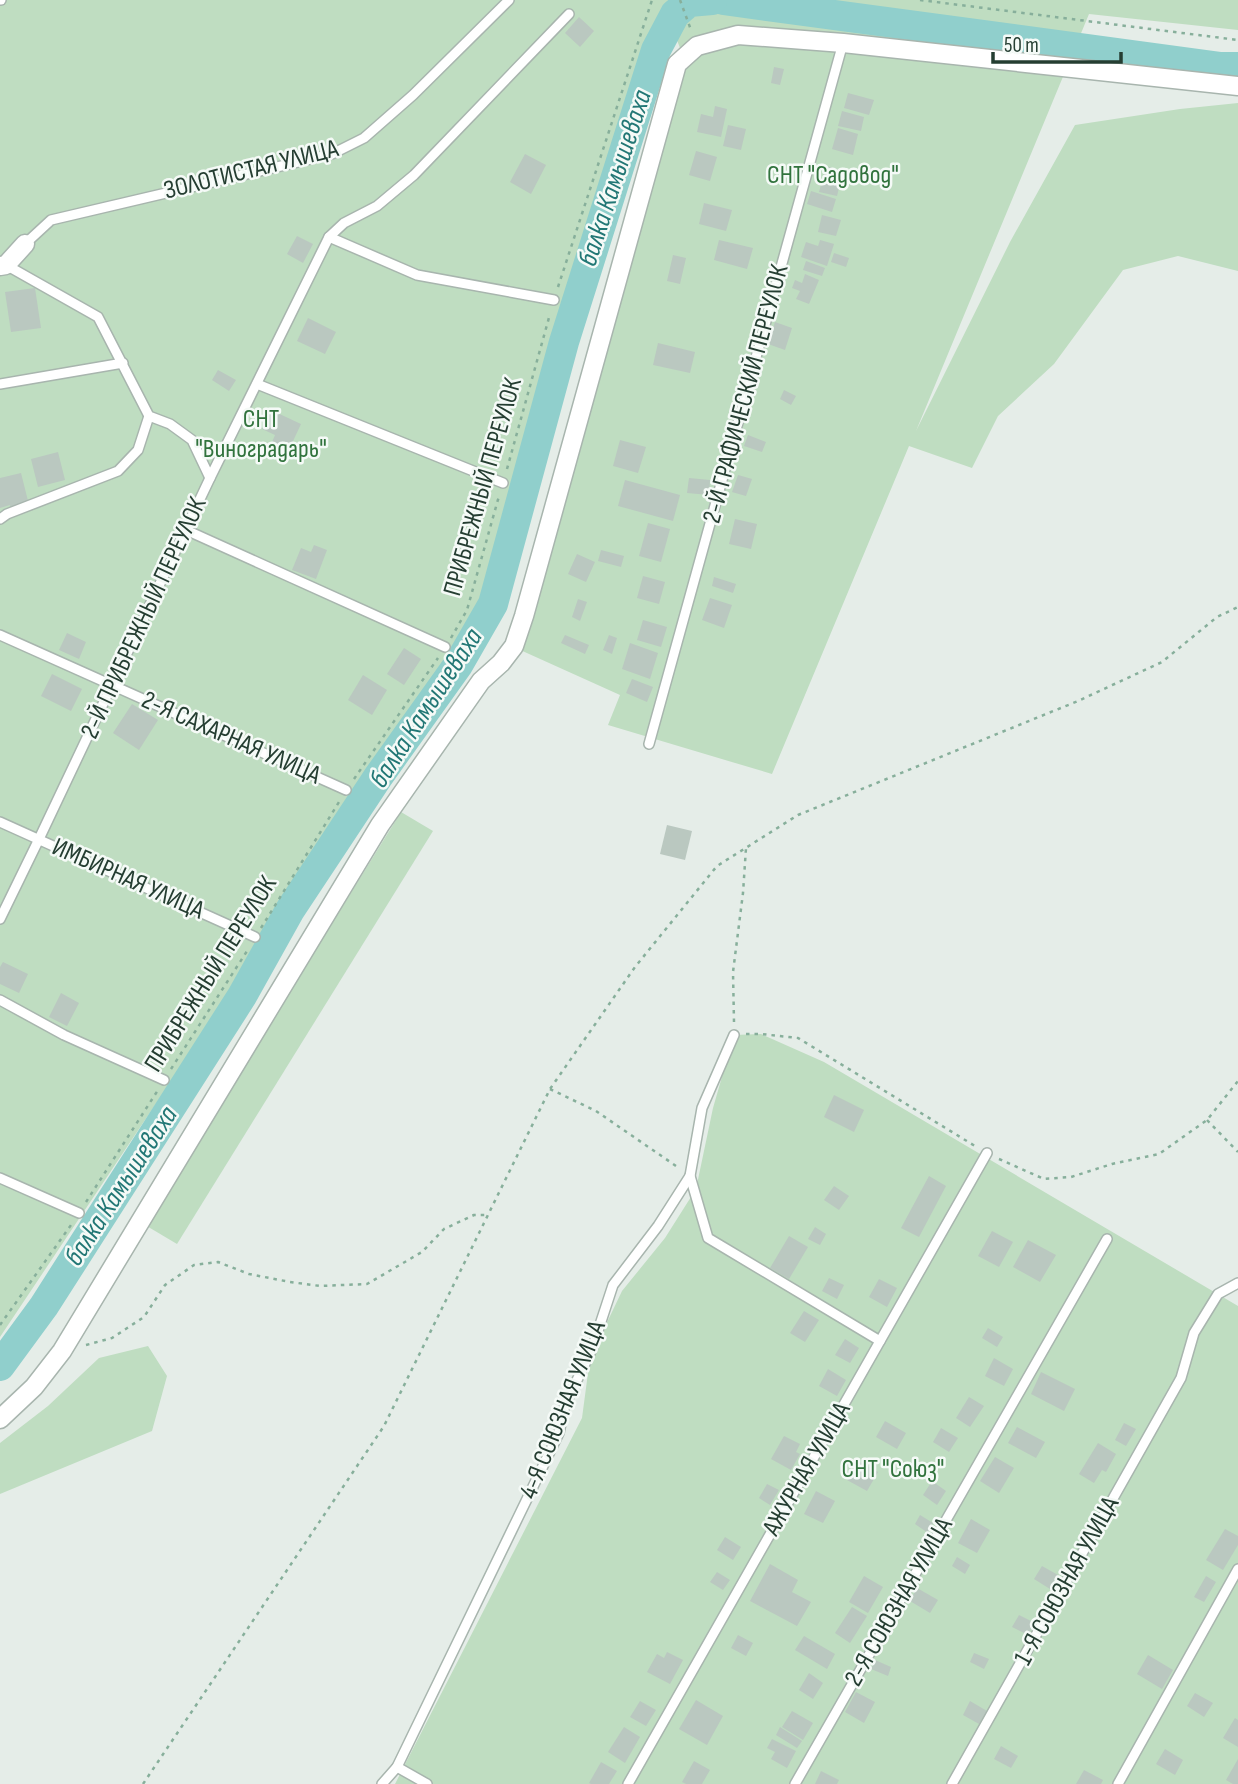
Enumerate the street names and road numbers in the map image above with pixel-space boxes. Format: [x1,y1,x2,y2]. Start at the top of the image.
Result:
street label: ЗОЛОТИСТАЯ УЛИЦА [161,133,342,207]
street label: 2-Й ГРАФИЧЕСКИЙ ПЕРЕУЛОК [697,261,796,527]
street label: ПРИБРЕЖНЫЙ ПЕРЕУЛОК [437,374,529,599]
street label: 2-Й ПРИБРЕЖНЫЙ ПЕРЕУЛОК [74,492,214,744]
street label: 2-Я САХАРНАЯ УЛИЦА [137,685,326,792]
street label: ИМБИРНАЯ УЛИЦА [47,832,210,927]
street label: ПРИБРЕЖНЫЙ ПЕРЕУЛОК [138,870,284,1078]
street label: 4-Я СОЮЗНАЯ УЛИЦА [513,1316,613,1504]
street label: АЖУРНАЯ УЛИЦА [756,1396,858,1542]
street label: 1-Я СОЮЗНАЯ УЛИЦА [1008,1491,1126,1671]
street label: 2-Я СОЮЗНАЯ УЛИЦА [838,1512,960,1692]

